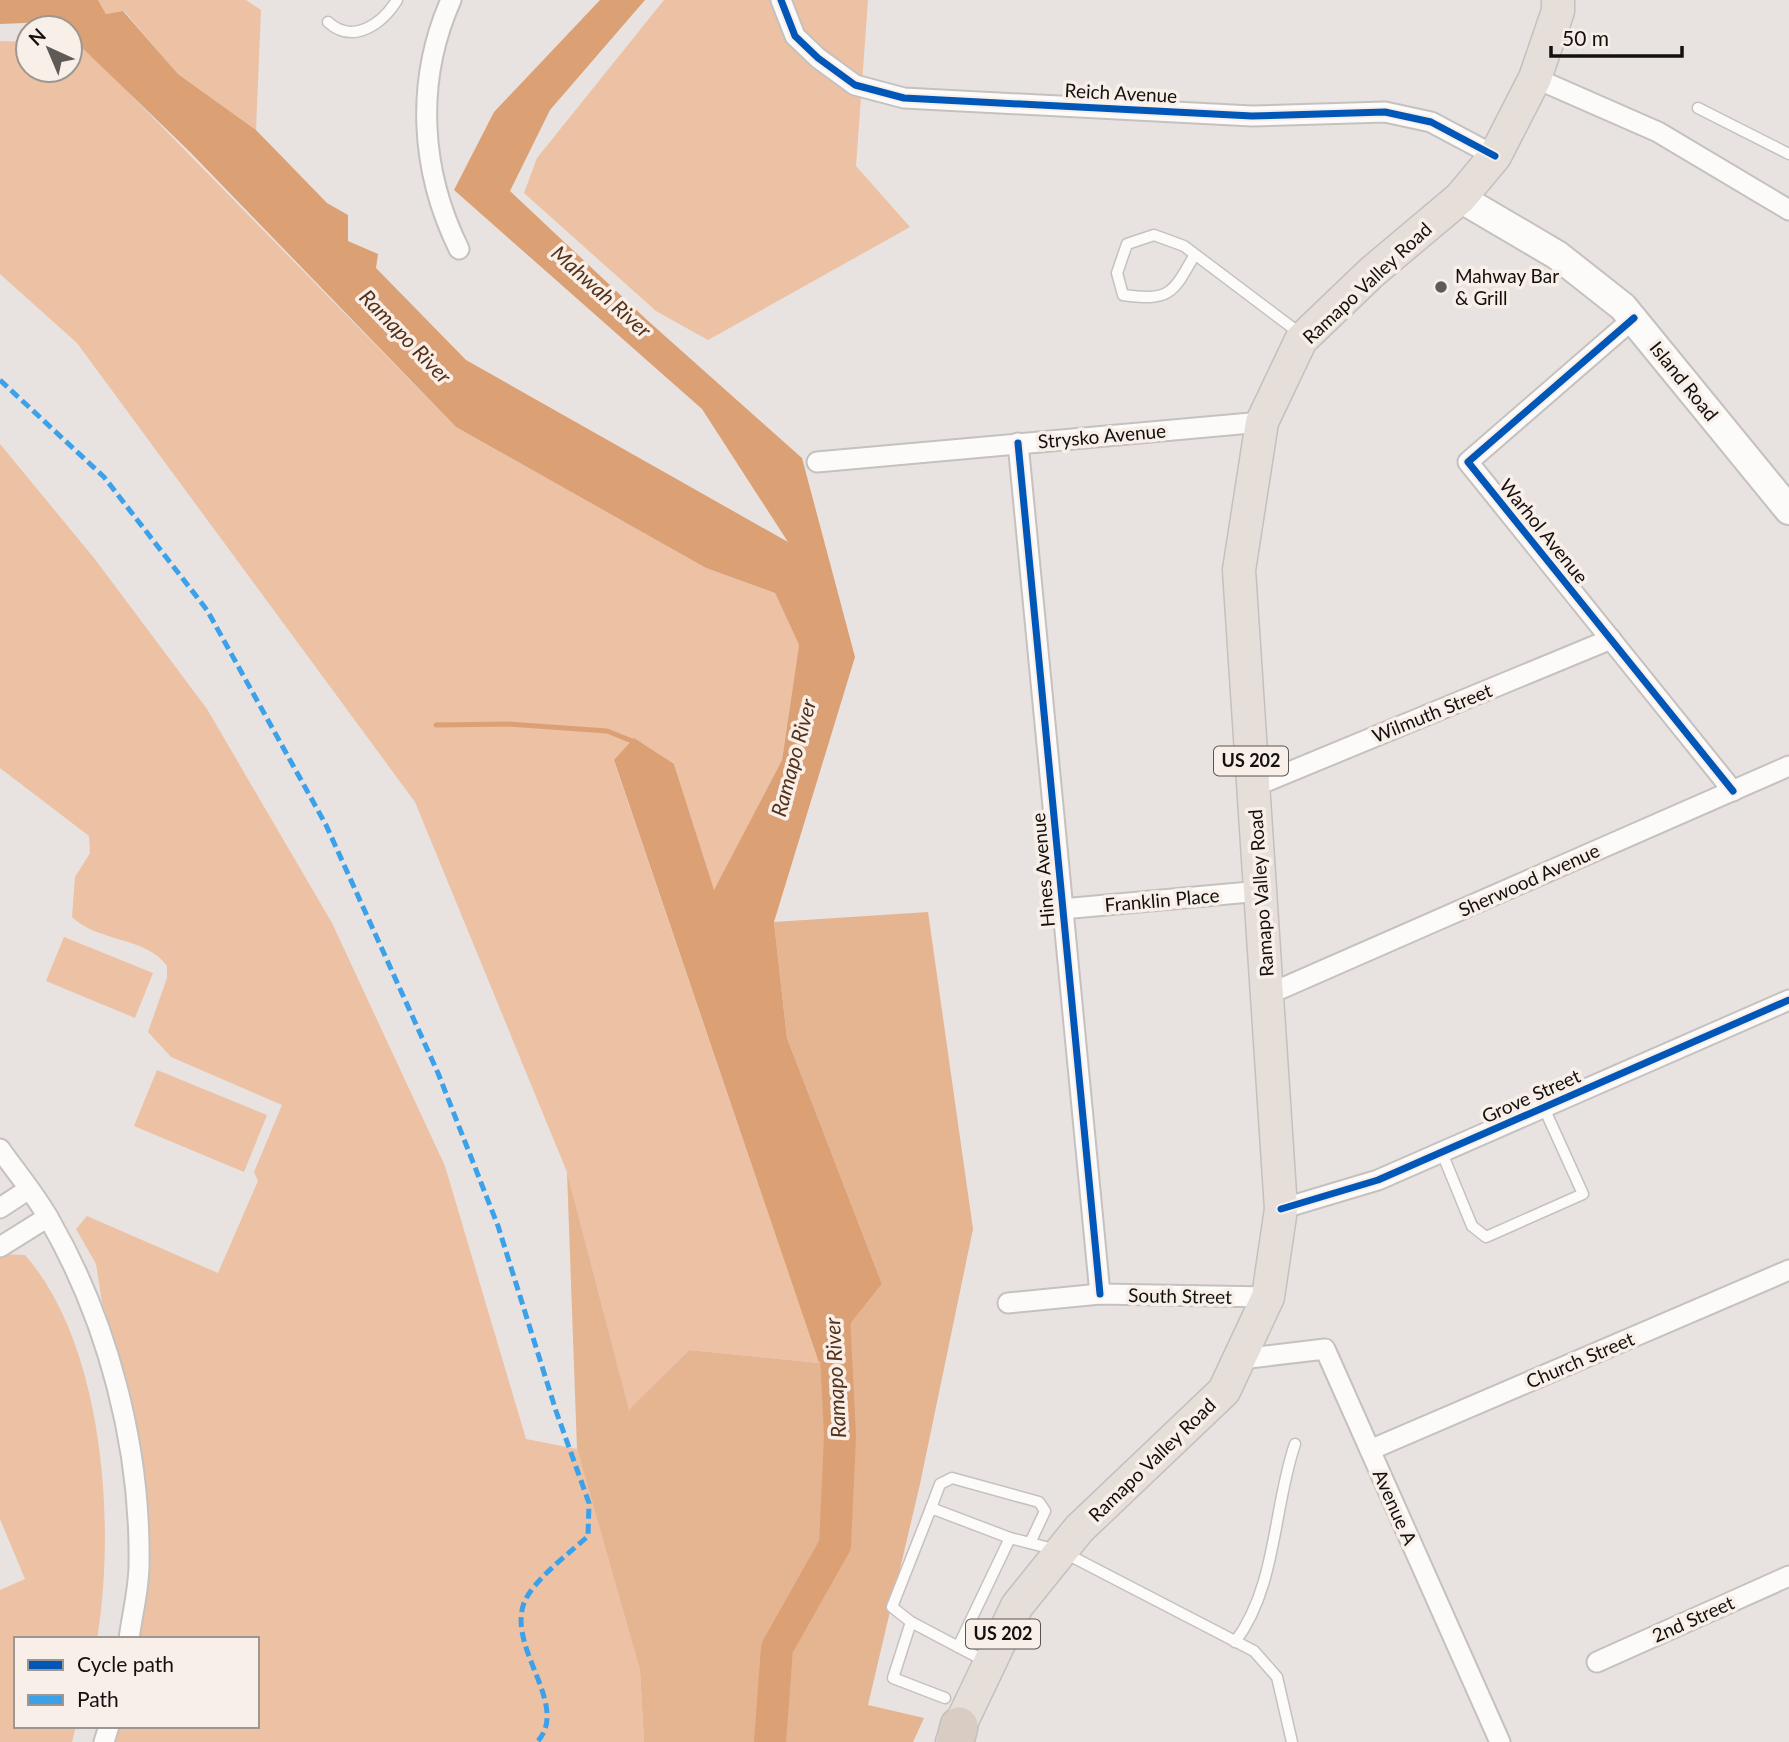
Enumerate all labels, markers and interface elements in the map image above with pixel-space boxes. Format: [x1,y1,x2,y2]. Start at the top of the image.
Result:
north arrow [14,14,84,84]
scale bar [1551,14,1682,58]
text: N [24,23,50,50]
text: 50 m [1562,25,1609,50]
street label: Reich Avenue [1064,78,1178,107]
street label: Ramapo Valley Road [1297,217,1436,348]
water label: Mahwah River [547,240,657,343]
place label: Mahway Bar & Grill [1455,264,1559,309]
marker: Mahway Bar & Grill [1433,279,1449,295]
water label: Ramapo River [355,284,458,389]
street label: Island Road [1645,336,1723,425]
street label: Strysko Avenue [1037,418,1167,453]
street label: Warhol Avenue [1495,474,1594,588]
street label: Wilmuth Street [1369,678,1495,747]
water label: Ramapo River [765,695,820,819]
road number: US 202 [1214,746,1288,776]
street label: Ramapo Valley Road [1243,808,1278,978]
street label: Hines Avenue [1026,812,1059,928]
street label: Sherwood Avenue [1455,838,1603,921]
street label: Franklin Place [1104,883,1220,916]
street label: Grove Street [1478,1064,1584,1127]
street label: South Street [1128,1283,1232,1308]
water label: Ramapo River [819,1316,850,1439]
street label: Church Street [1522,1326,1637,1393]
street label: Ramapo Valley Road [1083,1393,1220,1526]
street label: Avenue A [1369,1466,1422,1548]
street label: 2nd Street [1648,1590,1737,1647]
road number: US 202 [966,1619,1040,1648]
legend [14,1637,259,1728]
text: Cycle path [77,1651,174,1676]
text: Path [77,1686,119,1711]

